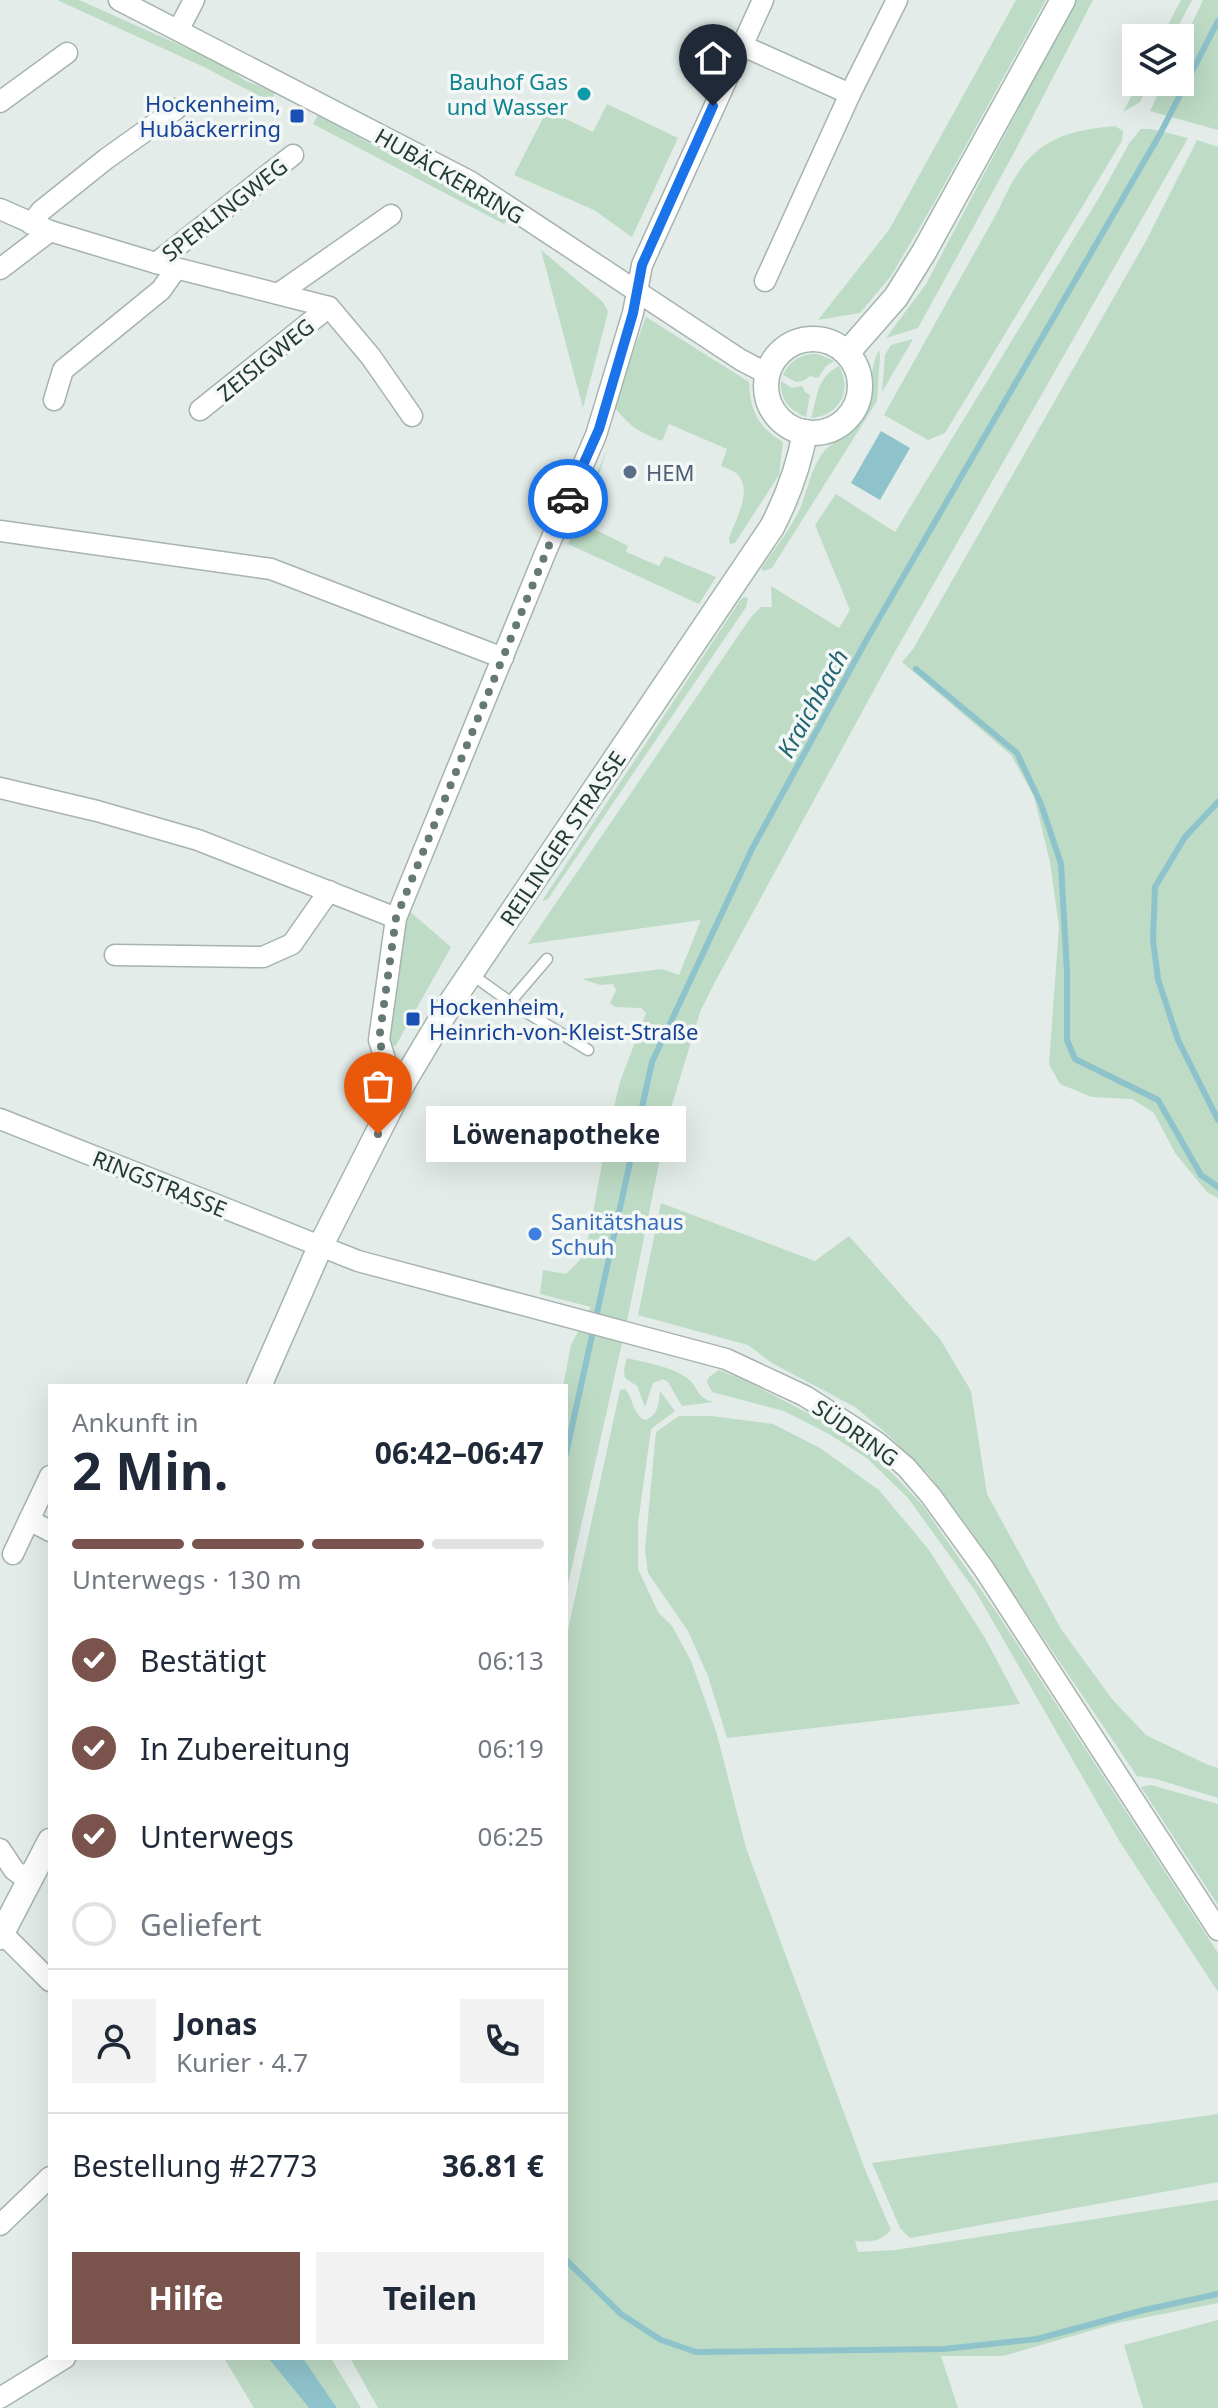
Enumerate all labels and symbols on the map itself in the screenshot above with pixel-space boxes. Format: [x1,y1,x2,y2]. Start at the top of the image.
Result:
pin [679,24,747,106]
place label: Bauhof Gas und Wasser [447,66,568,121]
marker: Bauhof Gas und Wasser [575,85,593,103]
place label: Hockenheim, Hubäckerring [140,88,281,143]
marker: Hockenheim, Hubäckerring [288,107,306,125]
street label: HUBÄCKERRING [370,120,530,230]
street label: SPERLINGWEG [155,150,293,268]
street label: ZEISIGWEG [210,311,320,407]
place label: HEM [646,457,695,487]
courier [528,459,608,539]
marker: HEM [621,463,639,481]
water label: Kraichbach [769,643,855,763]
street label: REILINGER STRASSE [492,745,632,931]
place label: Hockenheim, Heinrich-von-Kleist-Straße [429,991,698,1046]
marker: Hockenheim, Heinrich-von-Kleist-Straße [404,1010,422,1028]
pin [344,1052,412,1134]
callout: Löwenapotheke [426,1106,686,1162]
street label: RINGSTRASSE [88,1142,232,1224]
place label: Sanitätshaus Schuh [551,1206,684,1261]
marker: Sanitätshaus Schuh [526,1225,544,1243]
street label: SÜDRING [807,1392,905,1472]

